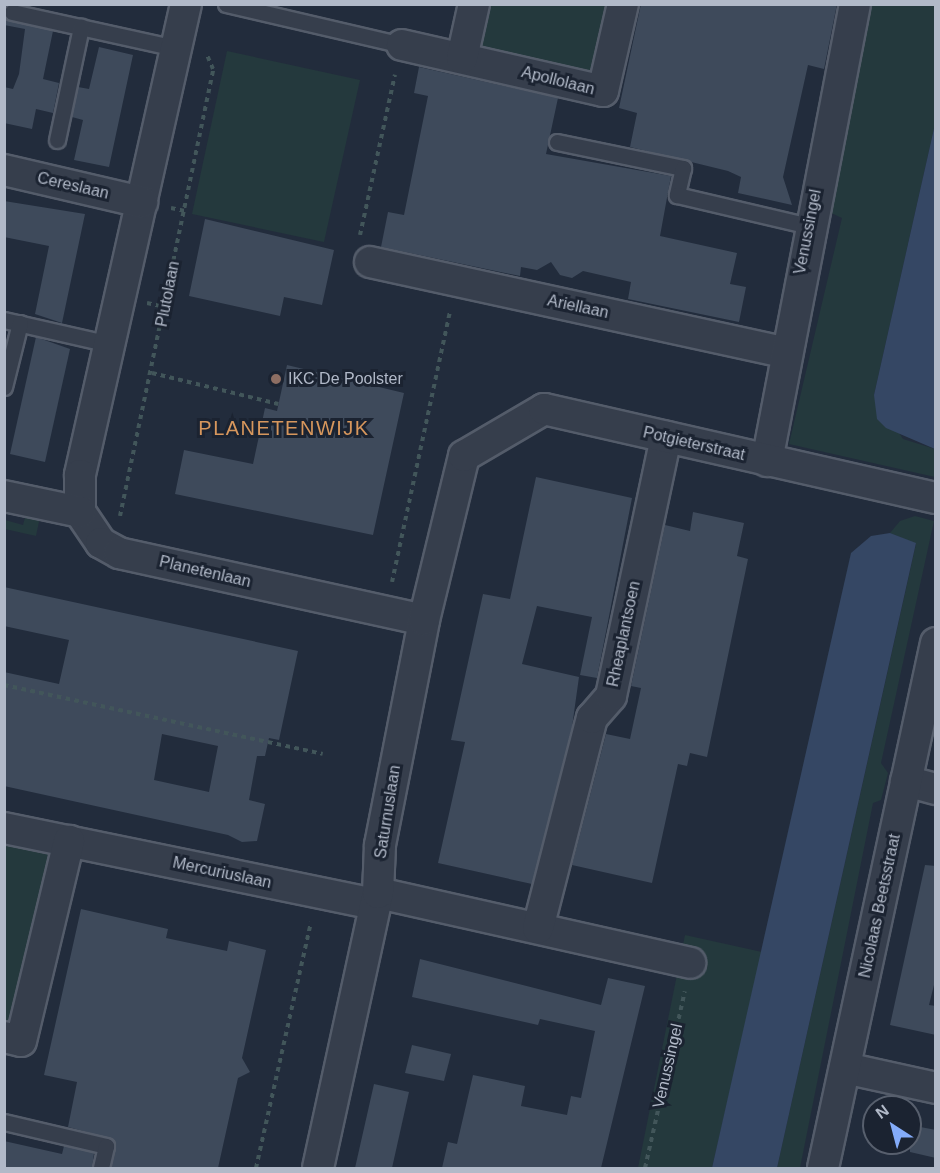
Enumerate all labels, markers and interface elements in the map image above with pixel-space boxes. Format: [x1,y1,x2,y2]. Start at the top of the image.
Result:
street label: Apollolaan [519,63,597,99]
street label: Cereslaan [35,168,111,204]
street label: Venussingel [790,188,826,276]
street label: Plutolaan [152,259,184,329]
street label: Ariellaan [546,291,610,323]
place label: IKC De Poolster [288,369,403,389]
marker: IKC De Poolster [269,372,283,386]
district label: PLANETENWIJK [198,416,370,440]
street label: Potgieterstraat [641,423,747,465]
street label: Planetenlaan [157,552,253,592]
street label: Rheaplantsoen [603,579,645,689]
street label: Saturnuslaan [371,764,405,860]
street label: Nicolaas Beetsstraat [855,832,905,980]
street label: Mercuriuslaan [171,853,273,893]
street label: Venussingel [649,1022,687,1110]
north arrow [862,1095,922,1155]
text: N [873,1101,892,1122]

